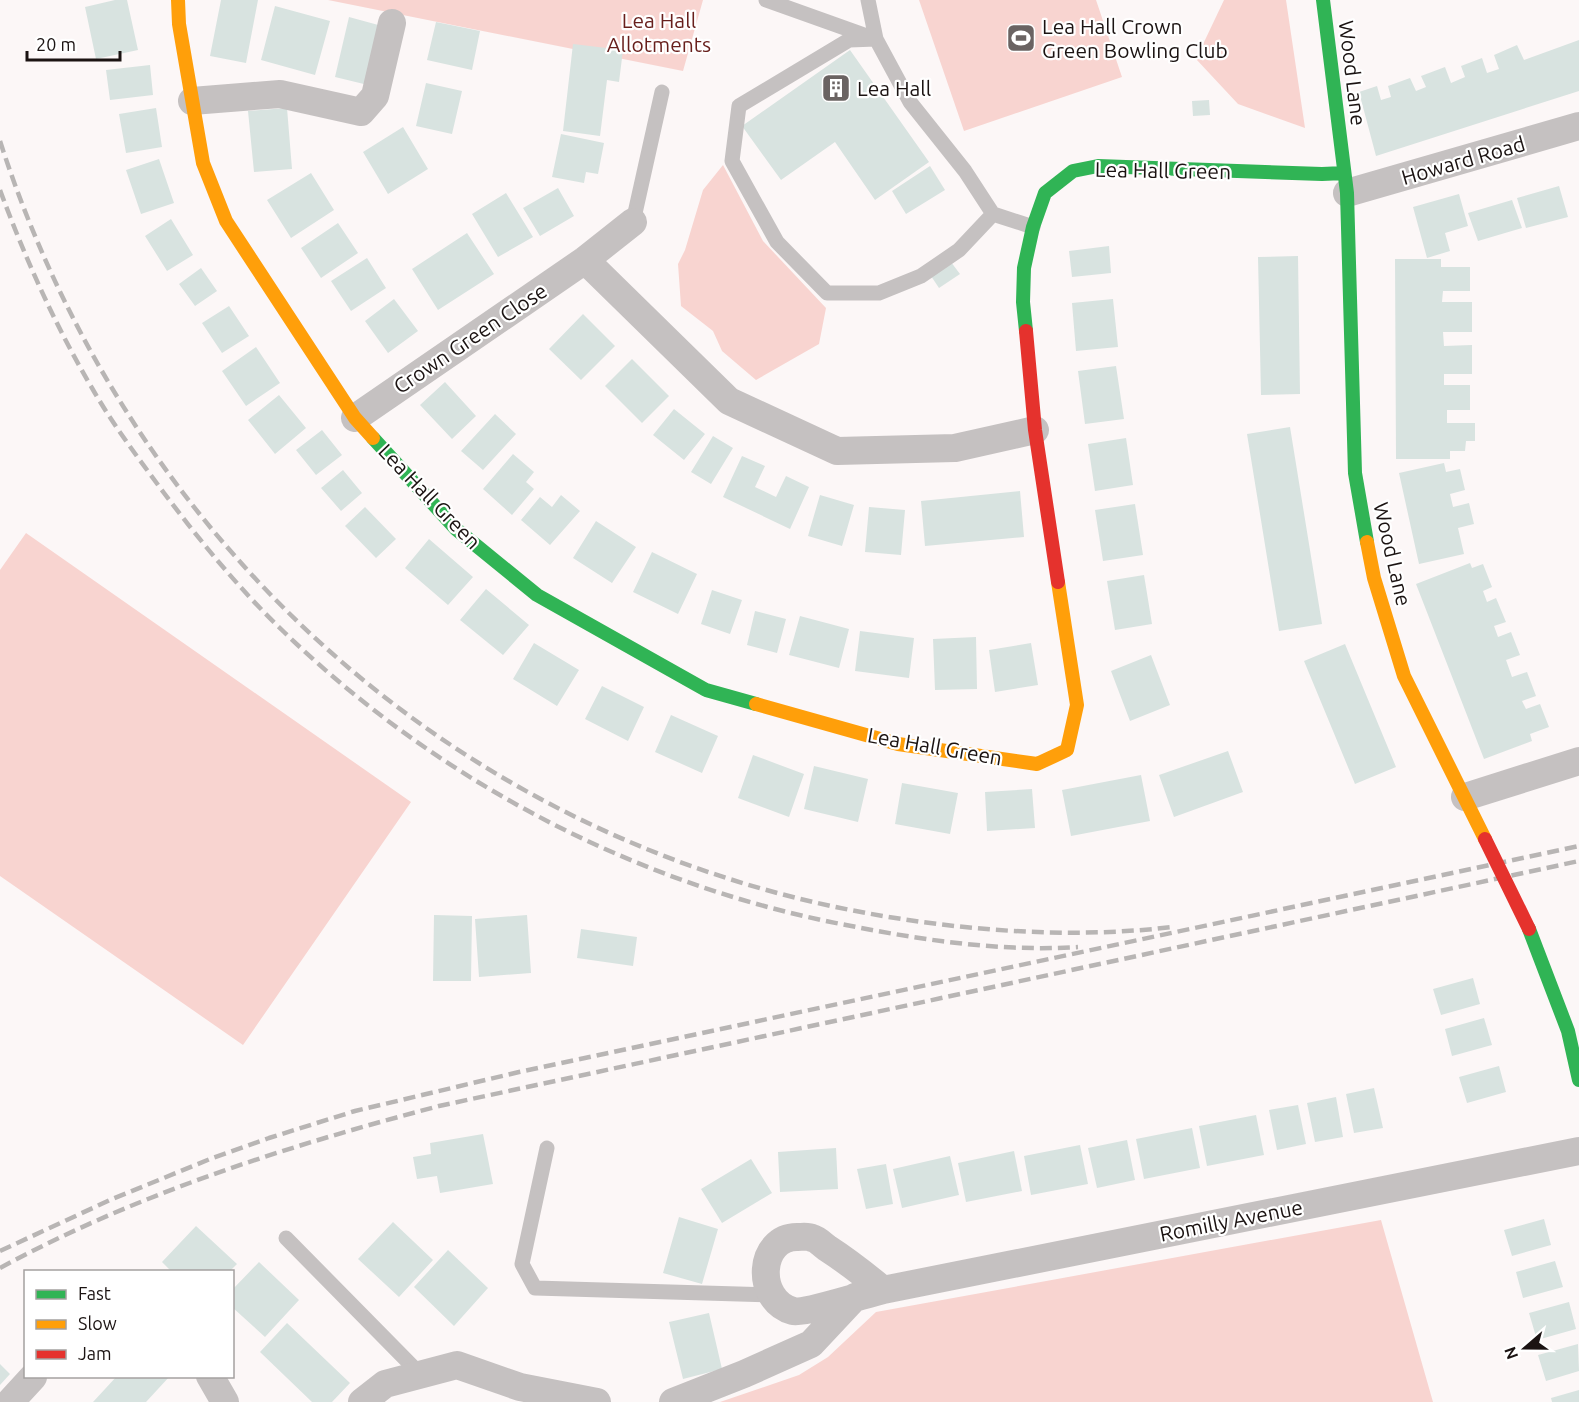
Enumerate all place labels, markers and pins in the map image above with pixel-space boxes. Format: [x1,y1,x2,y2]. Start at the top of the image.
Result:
place label: Lea Hall Crown Green Bowling Club [1042,14,1228,62]
sports icon: Lea Hall Crown Green Bowling Club [1005,22,1037,54]
building icon: Lea Hall [820,72,852,104]
place label: Lea Hall [857,76,931,100]

